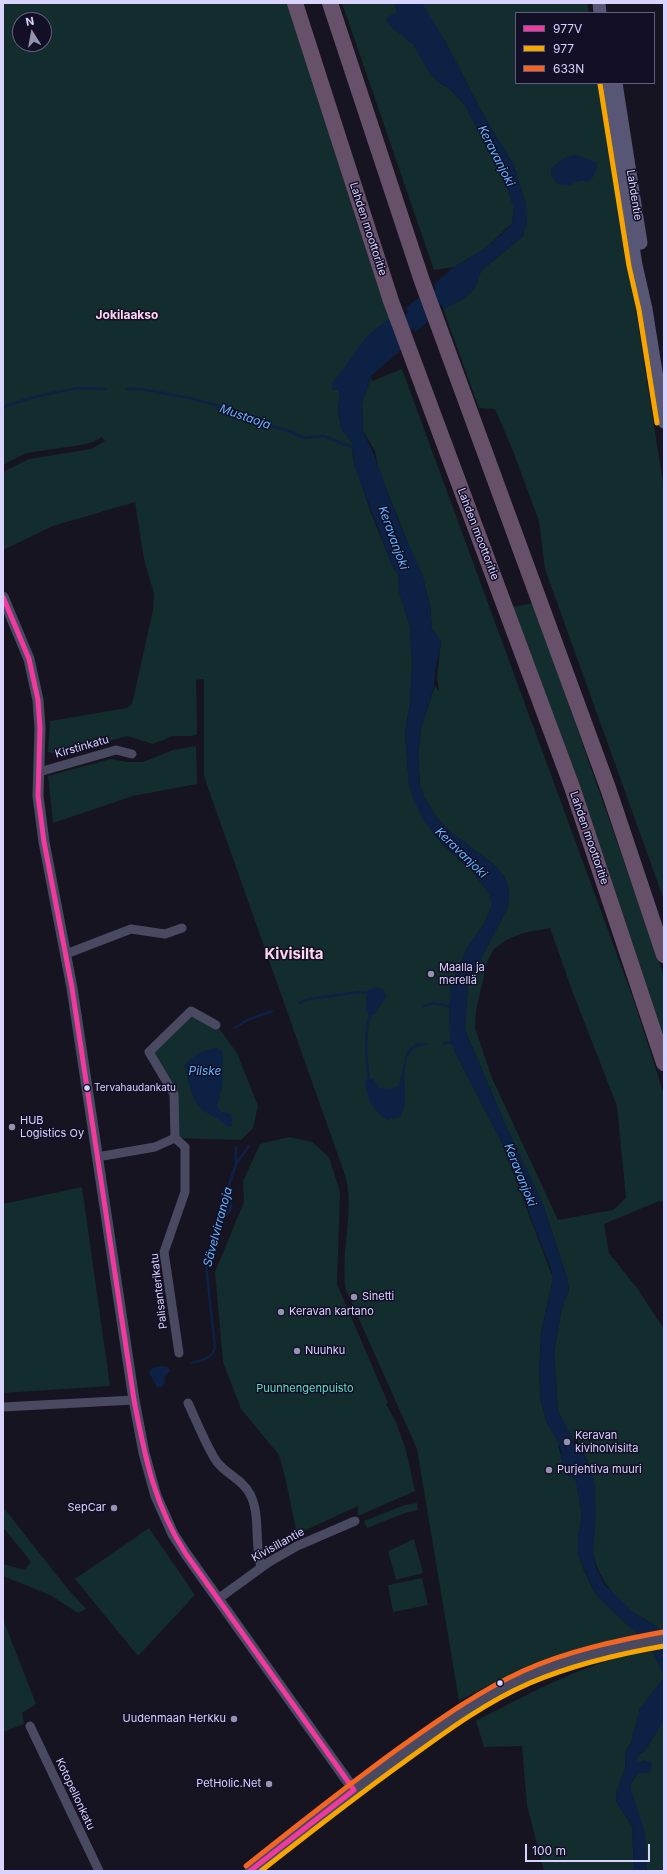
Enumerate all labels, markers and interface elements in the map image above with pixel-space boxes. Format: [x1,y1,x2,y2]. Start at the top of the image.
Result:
north arrow [12,12,52,52]
legend [515,12,655,84]
text: N [24,14,35,29]
text: 977V [553,21,582,36]
text: 977 [553,41,574,56]
text: 633N [553,61,584,76]
water label: Keravanjoki [474,123,518,189]
street label: Lahdentie [623,169,645,221]
street label: Lahden moottoritie [347,181,389,277]
district label: Jokilaakso [96,308,158,322]
water label: Mustaoja [218,402,272,432]
street label: Lahden moottoritie [454,486,502,582]
water label: Keravanjoki [375,504,411,572]
street label: Kirstinkatu [54,733,110,761]
street label: Lahden moottoritie [567,790,611,886]
water label: Keravanjoki [432,825,490,881]
district label: Kivisilta [264,945,324,963]
place label: Maalla ja merellä [439,961,485,987]
marker: Maalla ja merellä [426,969,436,979]
water label: Pilske [188,1064,222,1078]
place label: Tervahaudankatu [94,1082,176,1094]
marker: Tervahaudankatu [82,1083,92,1093]
place label: HUB Logistics Oy [20,1114,84,1140]
marker: HUB Logistics Oy [7,1122,17,1132]
water label: Keravanjoki [501,1141,539,1209]
water label: Sävelvirranoja [200,1186,236,1268]
street label: Palisanterikatu [148,1252,170,1330]
place label: Sinetti [362,1290,394,1304]
marker: Sinetti [349,1292,359,1302]
place label: Keravan kartano [289,1305,374,1319]
marker: Keravan kartano [276,1307,286,1317]
place label: Nuuhku [305,1344,345,1358]
marker: Nuuhku [292,1346,302,1356]
park label: Puunhengenpuisto [256,1382,354,1396]
place label: Keravan kiviholvisilta [575,1429,638,1455]
marker: Keravan kiviholvisilta [562,1437,572,1447]
place label: Purjehtiva muuri [557,1463,642,1477]
marker: Purjehtiva muuri [544,1465,554,1475]
place label: SepCar [67,1501,106,1515]
marker: SepCar [109,1503,119,1513]
street label: Kivisillantie [249,1525,307,1565]
unlabelled marker [495,1678,505,1688]
place label: Uudenmaan Herkku [123,1712,226,1726]
marker: Uudenmaan Herkku [229,1714,239,1724]
street label: Kotopellonkatu [53,1756,97,1832]
place label: PetHolic.Net [196,1777,261,1791]
marker: PetHolic.Net [264,1779,274,1789]
scale bar [527,1836,652,1862]
text: 100 m [532,1843,566,1858]

